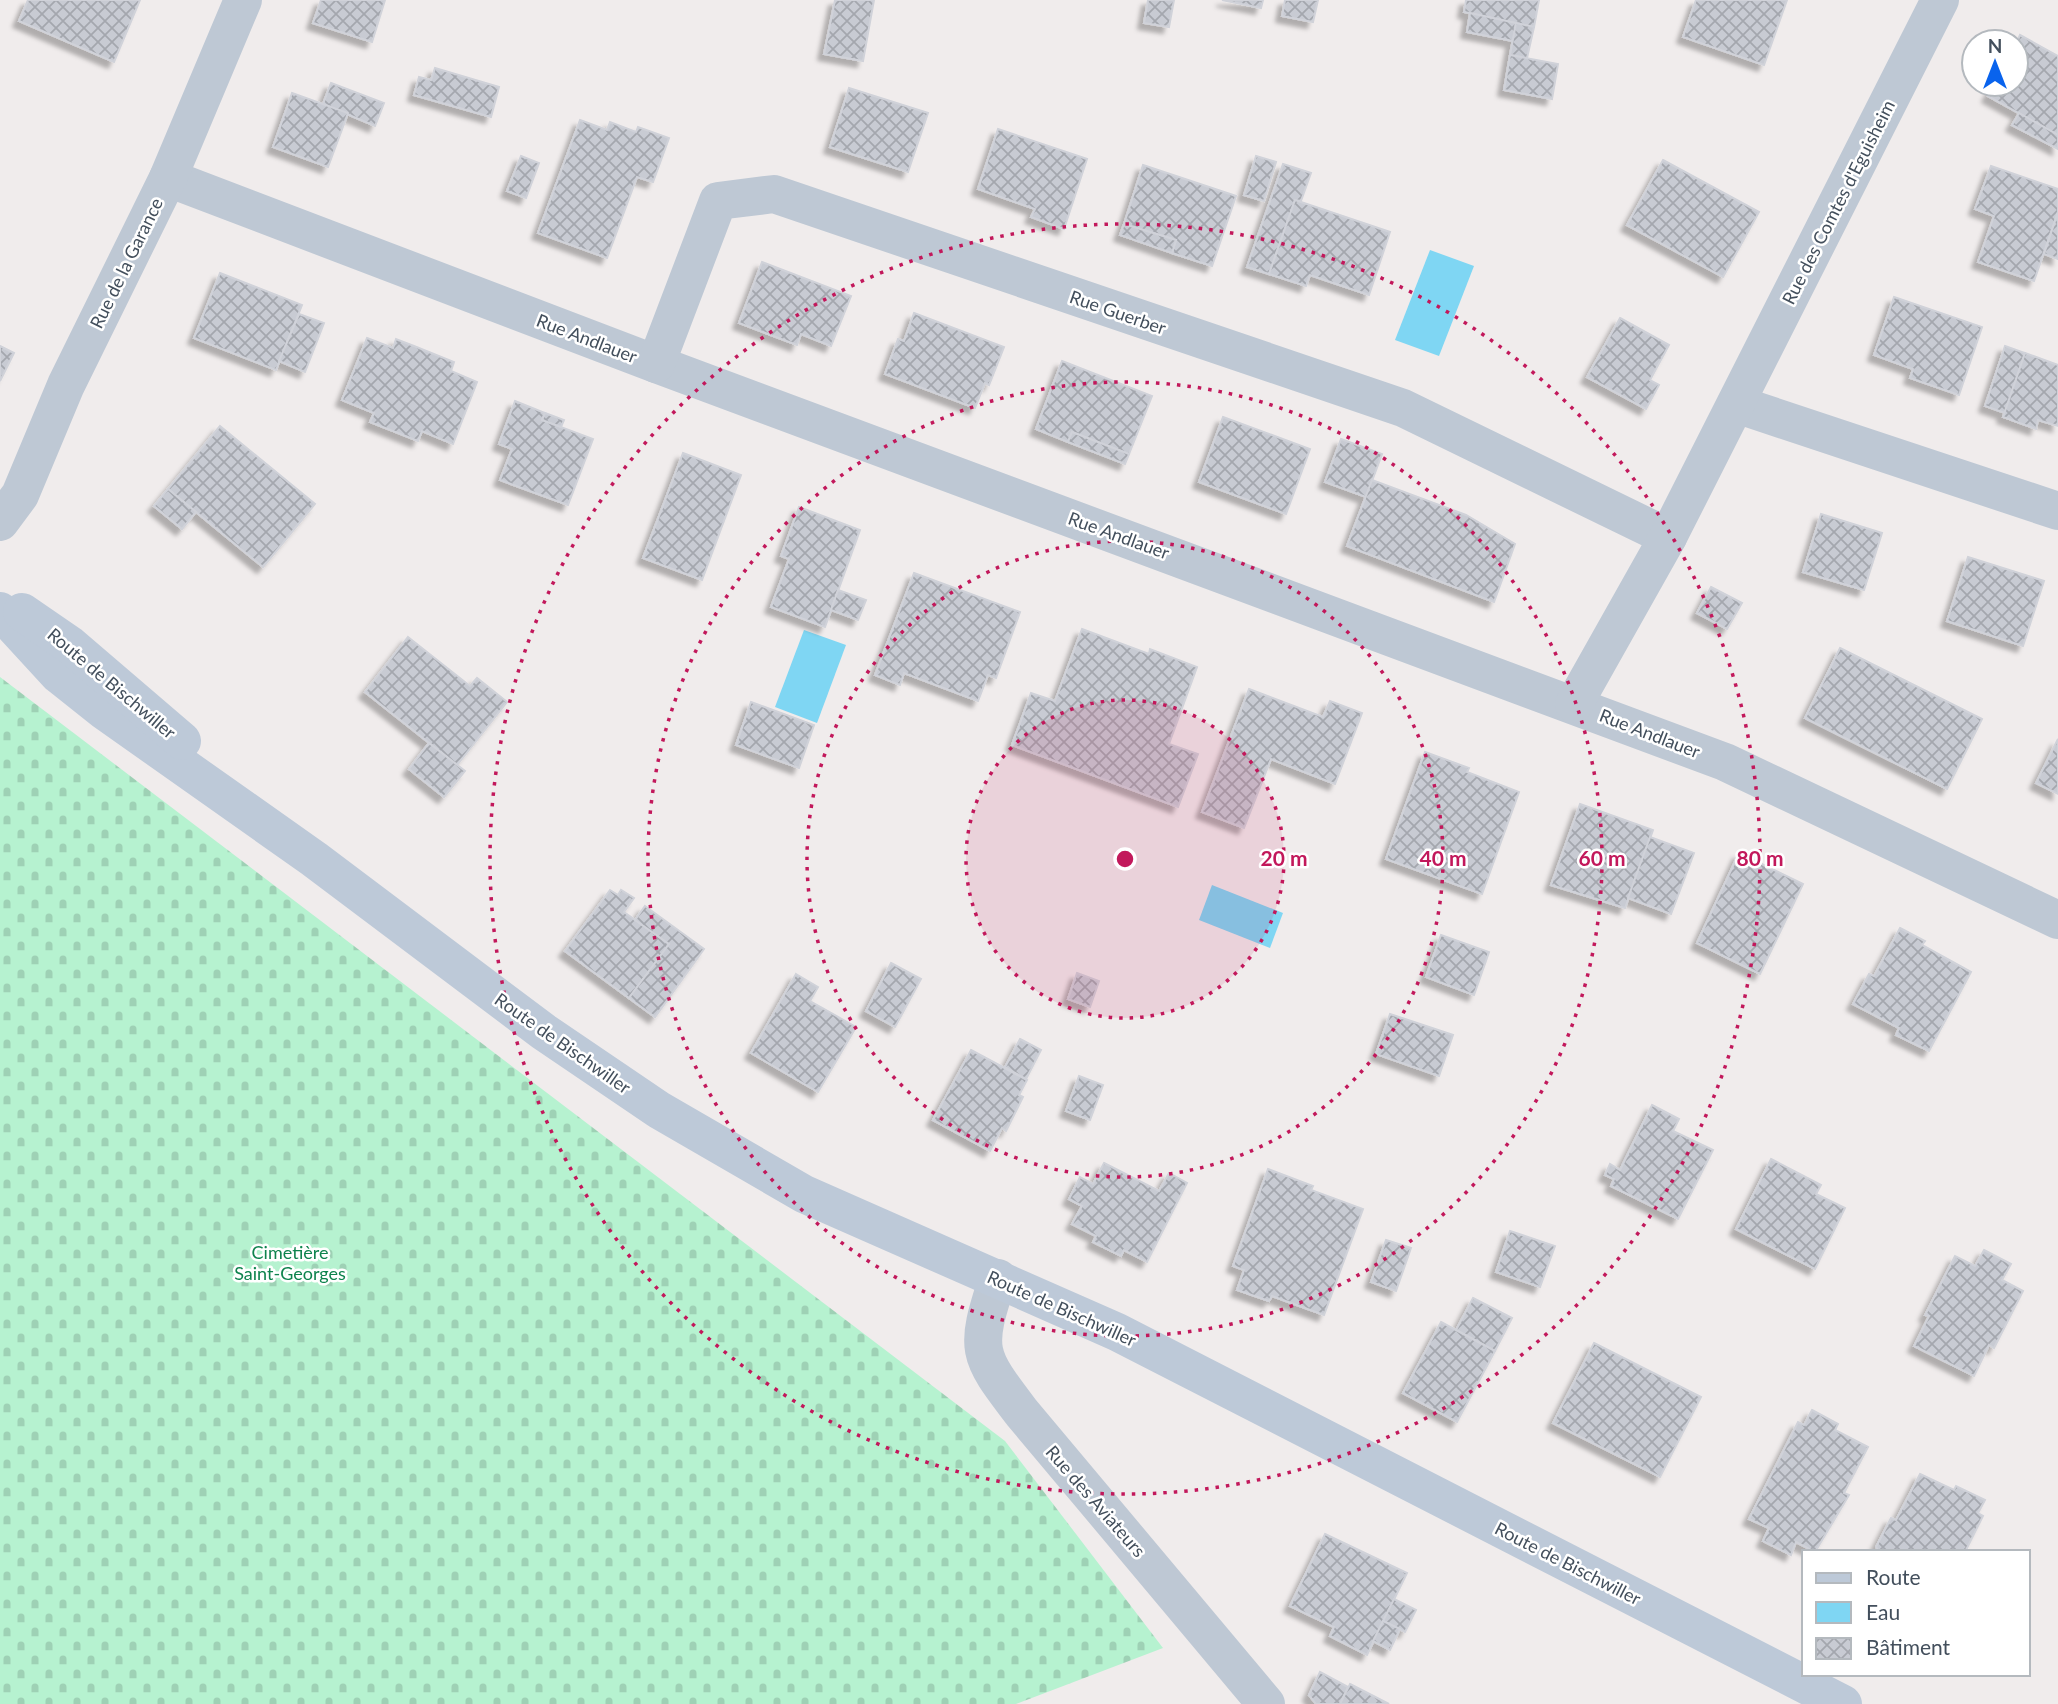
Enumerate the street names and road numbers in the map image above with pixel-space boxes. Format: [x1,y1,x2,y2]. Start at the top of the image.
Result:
street label: Rue des Comtes d'Eguisheim [1777,96,1899,308]
street label: Rue de la Garance [85,194,167,332]
street label: Rue Guerber [1067,285,1169,339]
street label: Rue Andlauer [534,309,641,367]
street label: Rue Andlauer [1065,507,1173,564]
street label: Route de Bischwiller [43,623,181,743]
street label: Rue Andlauer [1597,704,1704,762]
street label: Route de Bischwiller [491,988,636,1098]
street label: Route de Bischwiller [984,1265,1140,1351]
street label: Rue des Aviateurs [1042,1441,1151,1561]
street label: Route de Bischwiller [1491,1517,1645,1610]

